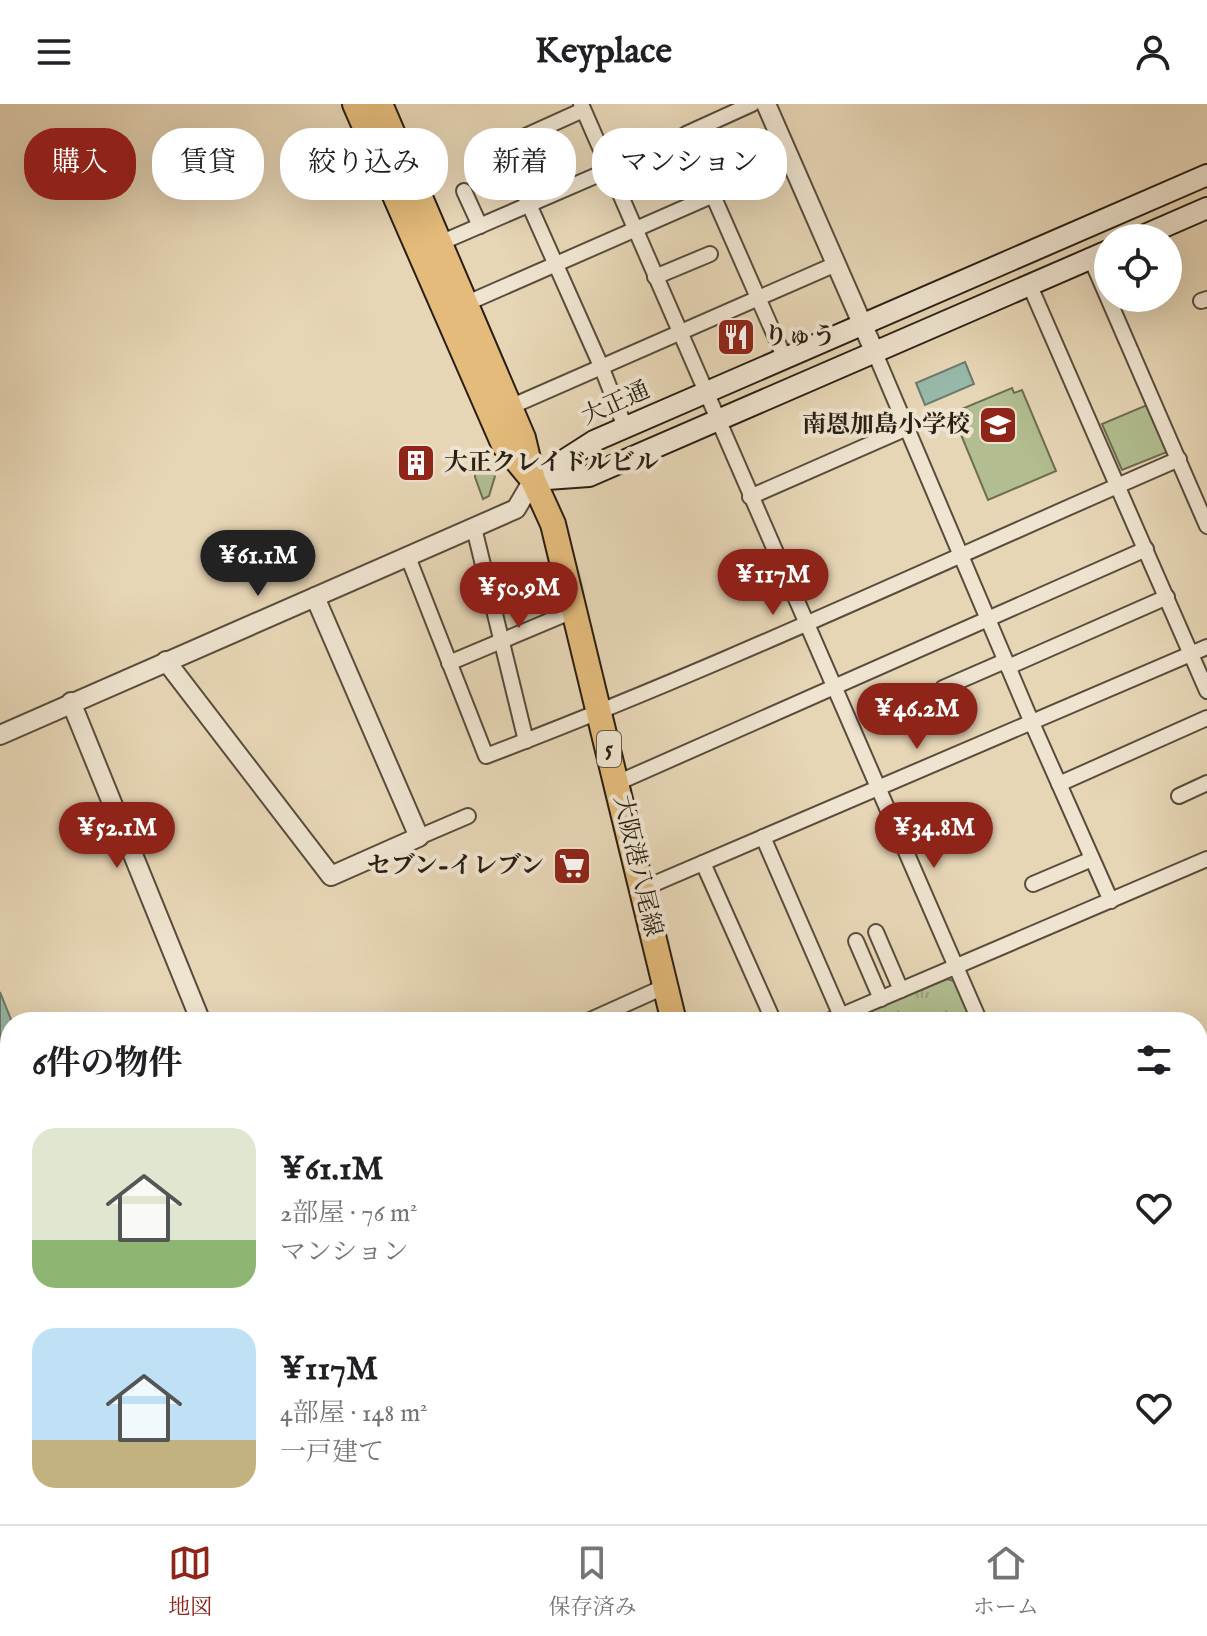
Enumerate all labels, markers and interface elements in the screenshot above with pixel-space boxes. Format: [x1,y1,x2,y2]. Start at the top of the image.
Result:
text: Keyplace [535,29,672,75]
icon: menu [32,30,76,74]
icon: person [1131,30,1175,74]
chip: 購入 [24,128,136,200]
chip: 賃貸 [152,128,264,200]
chip: 絞り込み [280,128,448,200]
chip: 新着 [464,128,576,200]
chip: マンション [592,128,787,200]
map controls [1094,224,1182,312]
button: locate [1094,224,1182,312]
restaurant icon: りゅう [715,316,757,358]
place label: りゅう [764,322,836,353]
street label: 大正通 [577,375,655,433]
school or university icon: 南恩加島小学校 [977,404,1019,446]
place label: 南恩加島小学校 [802,410,970,441]
building icon: 大正クレイドルビル [395,442,437,484]
place label: 大正クレイドルビル [444,448,659,479]
pin: ¥61.1M [193,530,323,598]
text: ¥61.1M [218,539,298,572]
pin: ¥117M [717,549,829,617]
text: ¥117M [736,558,810,591]
pin: ¥50.9M [454,562,584,630]
text: ¥50.9M [478,571,560,604]
pin: ¥46.2M [852,683,982,751]
text: ¥46.2M [875,692,959,725]
road number: 5 [597,731,621,767]
street label: 大阪港八尾線 [606,792,668,940]
pin: ¥52.1M [52,802,182,870]
pin: ¥34.8M [869,802,999,870]
text: ¥52.1M [77,811,157,844]
text: ¥34.8M [893,811,975,844]
supermarket icon: セブン-イレブン [551,845,593,887]
place label: セブン-イレブン [367,851,544,882]
icon: filters [1132,1038,1176,1082]
text: 6件の物件 [32,1043,182,1086]
text: ¥61.1M [280,1148,384,1191]
icon: home [96,1160,192,1256]
icon: heart [1132,1186,1176,1230]
text: 2部屋 · 76 m² [280,1197,417,1230]
text: マンション [280,1236,409,1269]
text: ¥117M [280,1348,378,1391]
icon: home [96,1360,192,1456]
icon: heart [1132,1386,1176,1430]
text: 4部屋 · 148 m² [280,1397,427,1430]
text: 一戸建て [280,1436,384,1469]
tab: 地図 [168,1541,212,1622]
tab: 保存済み [548,1541,637,1622]
tab: ホーム [973,1541,1039,1622]

